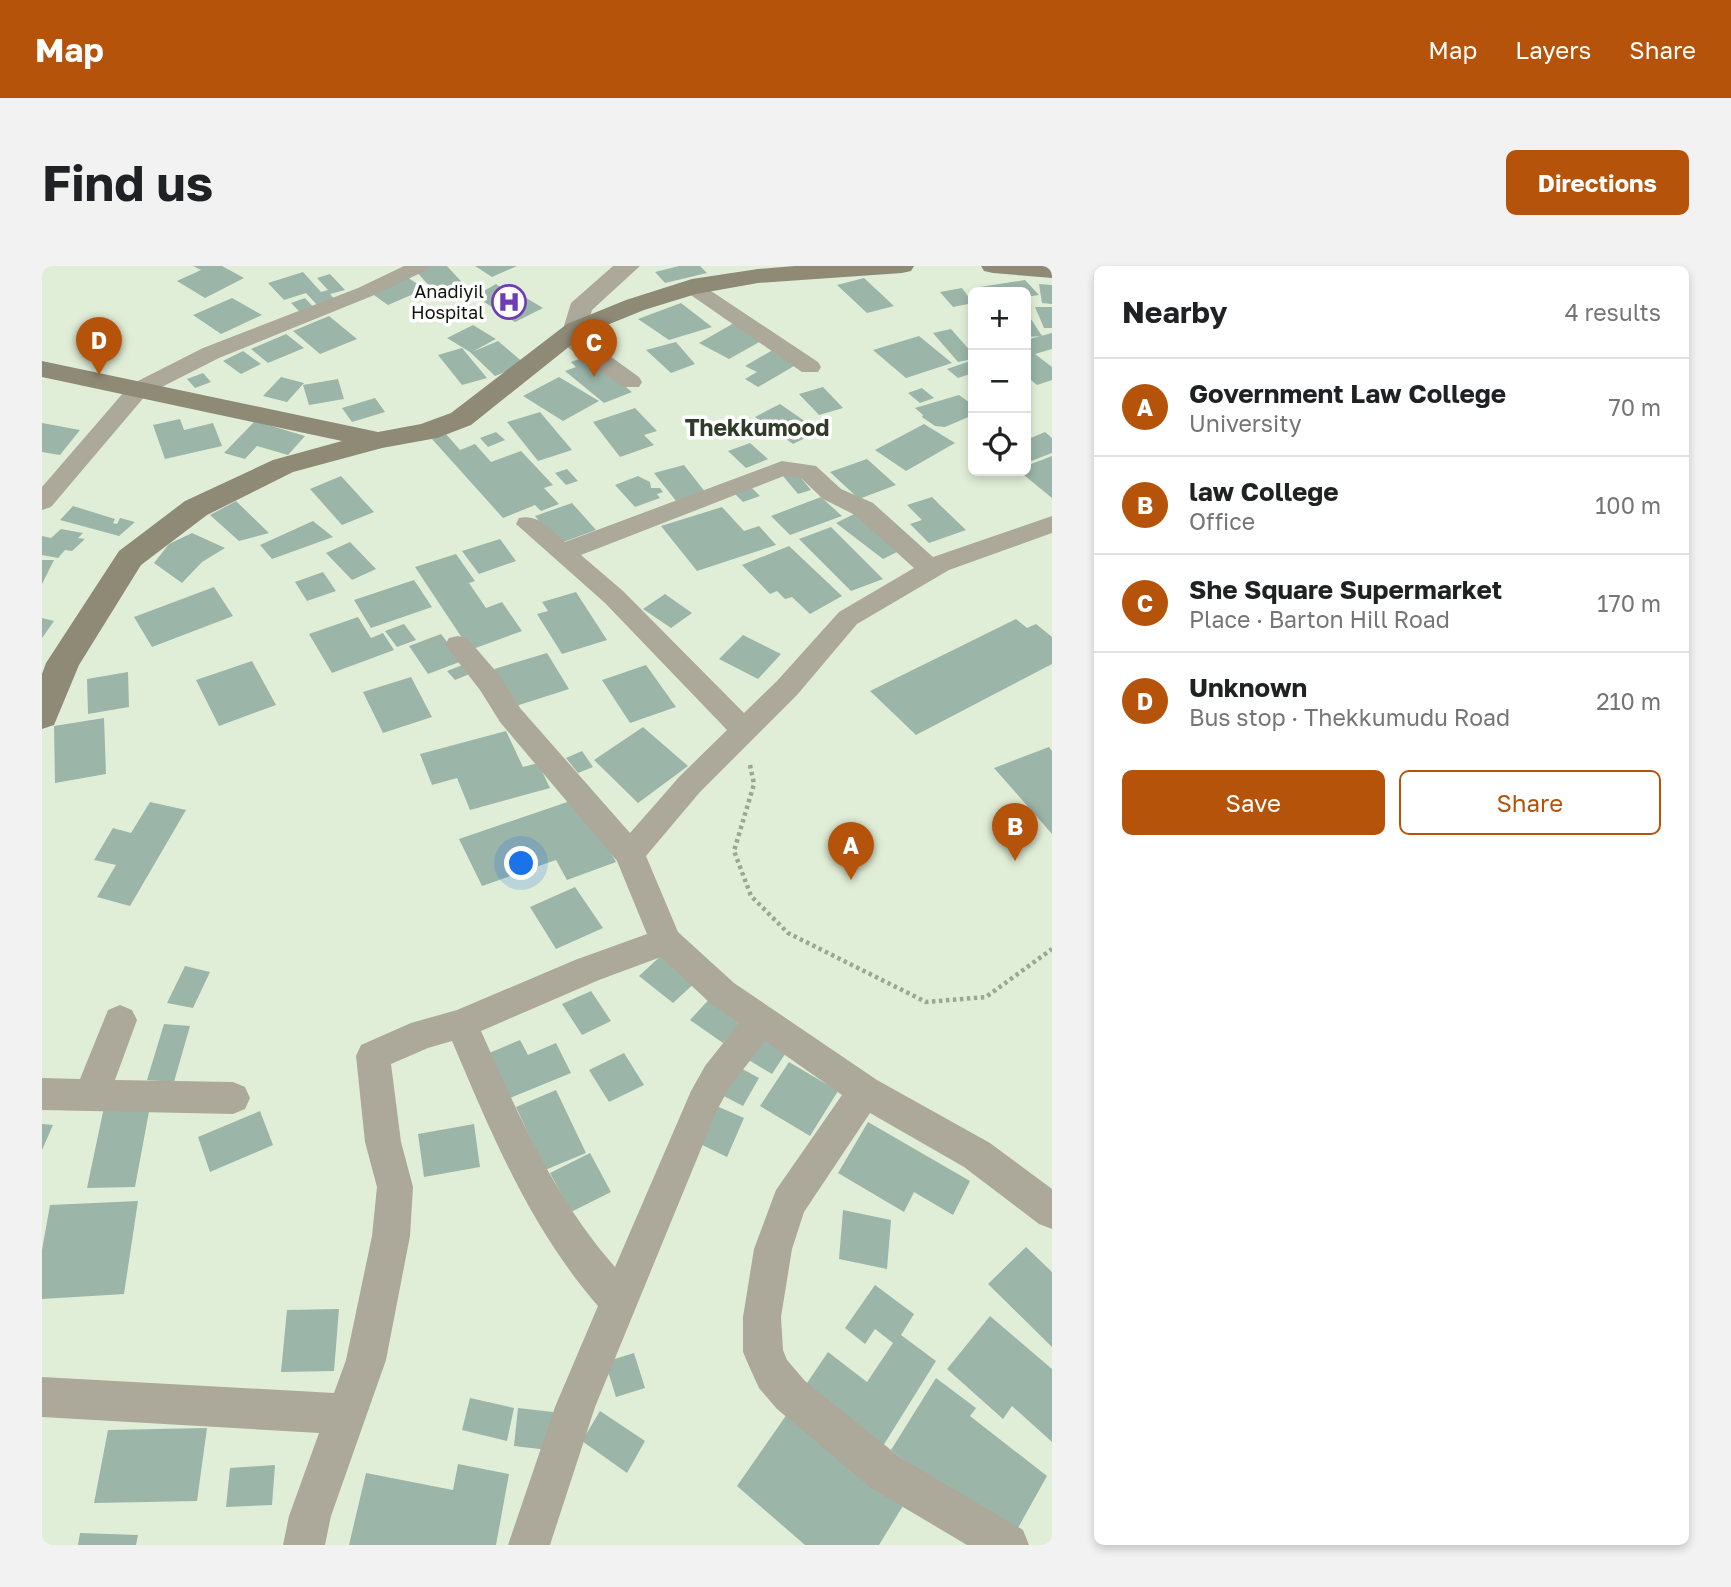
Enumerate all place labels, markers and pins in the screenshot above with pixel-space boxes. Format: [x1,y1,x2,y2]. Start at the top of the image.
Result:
place label: Anadiyil Hospital [411,280,484,323]
hospital icon: Anadiyil Hospital [490,283,528,321]
pin: D [76,317,122,375]
pin: C [571,319,617,377]
pin: B [992,803,1038,861]
pin: A [828,822,874,880]

